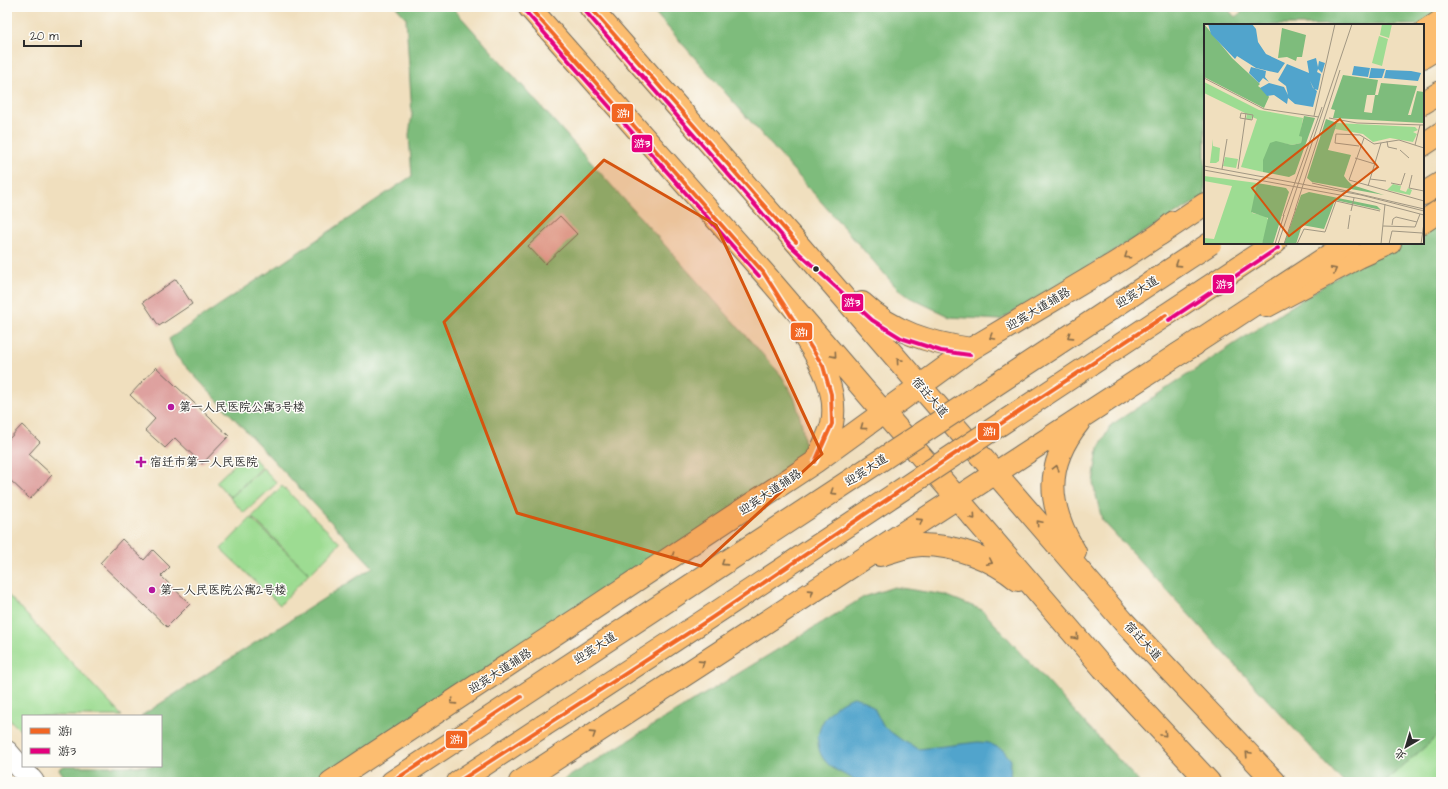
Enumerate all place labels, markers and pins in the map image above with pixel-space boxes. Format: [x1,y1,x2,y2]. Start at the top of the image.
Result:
unlabelled marker [811,264,821,274]
place label: 第一人民医院公寓3号楼 [179,399,305,416]
marker: 第一人民医院公寓3号楼 [166,402,176,412]
place label: 宿迁市第一人民医院 [150,454,258,471]
marker: 宿迁市第一人民医院 [135,456,147,468]
place label: 第一人民医院公寓2号楼 [160,582,287,599]
marker: 第一人民医院公寓2号楼 [147,585,157,595]

